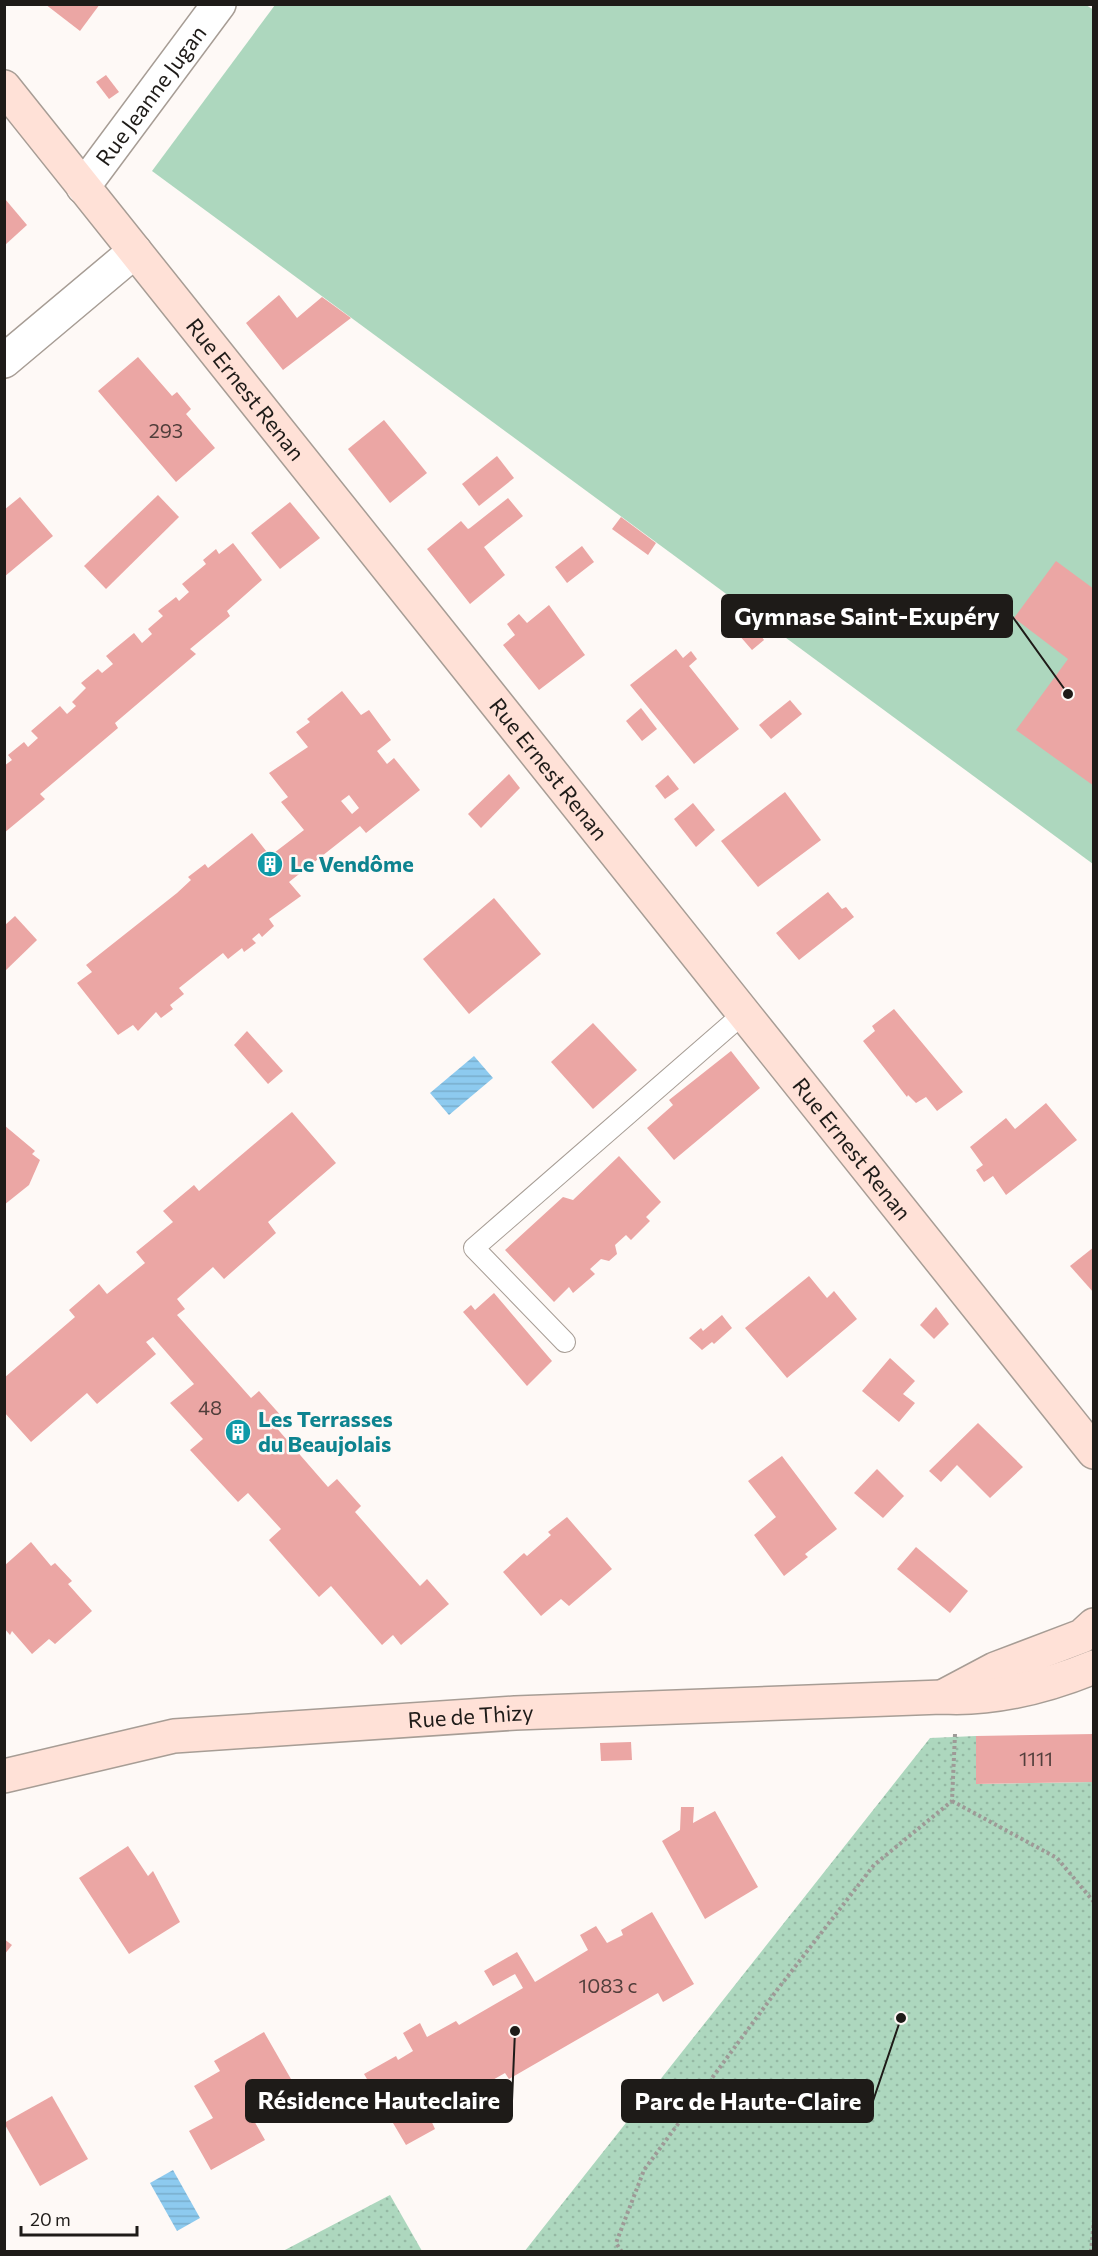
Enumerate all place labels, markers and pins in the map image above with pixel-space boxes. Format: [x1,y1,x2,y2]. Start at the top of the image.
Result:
callout: Gymnase Saint-Exupéry [722,595,1012,637]
building icon: Le Vendôme [255,849,285,879]
place label: Le Vendôme [290,850,414,877]
place label: Les Terrasses du Beaujolais [258,1405,393,1457]
building icon: Les Terrasses du Beaujolais [223,1417,253,1447]
callout: Résidence Hauteclaire [246,2080,512,2122]
callout: Parc de Haute-Claire [622,2080,873,2122]

